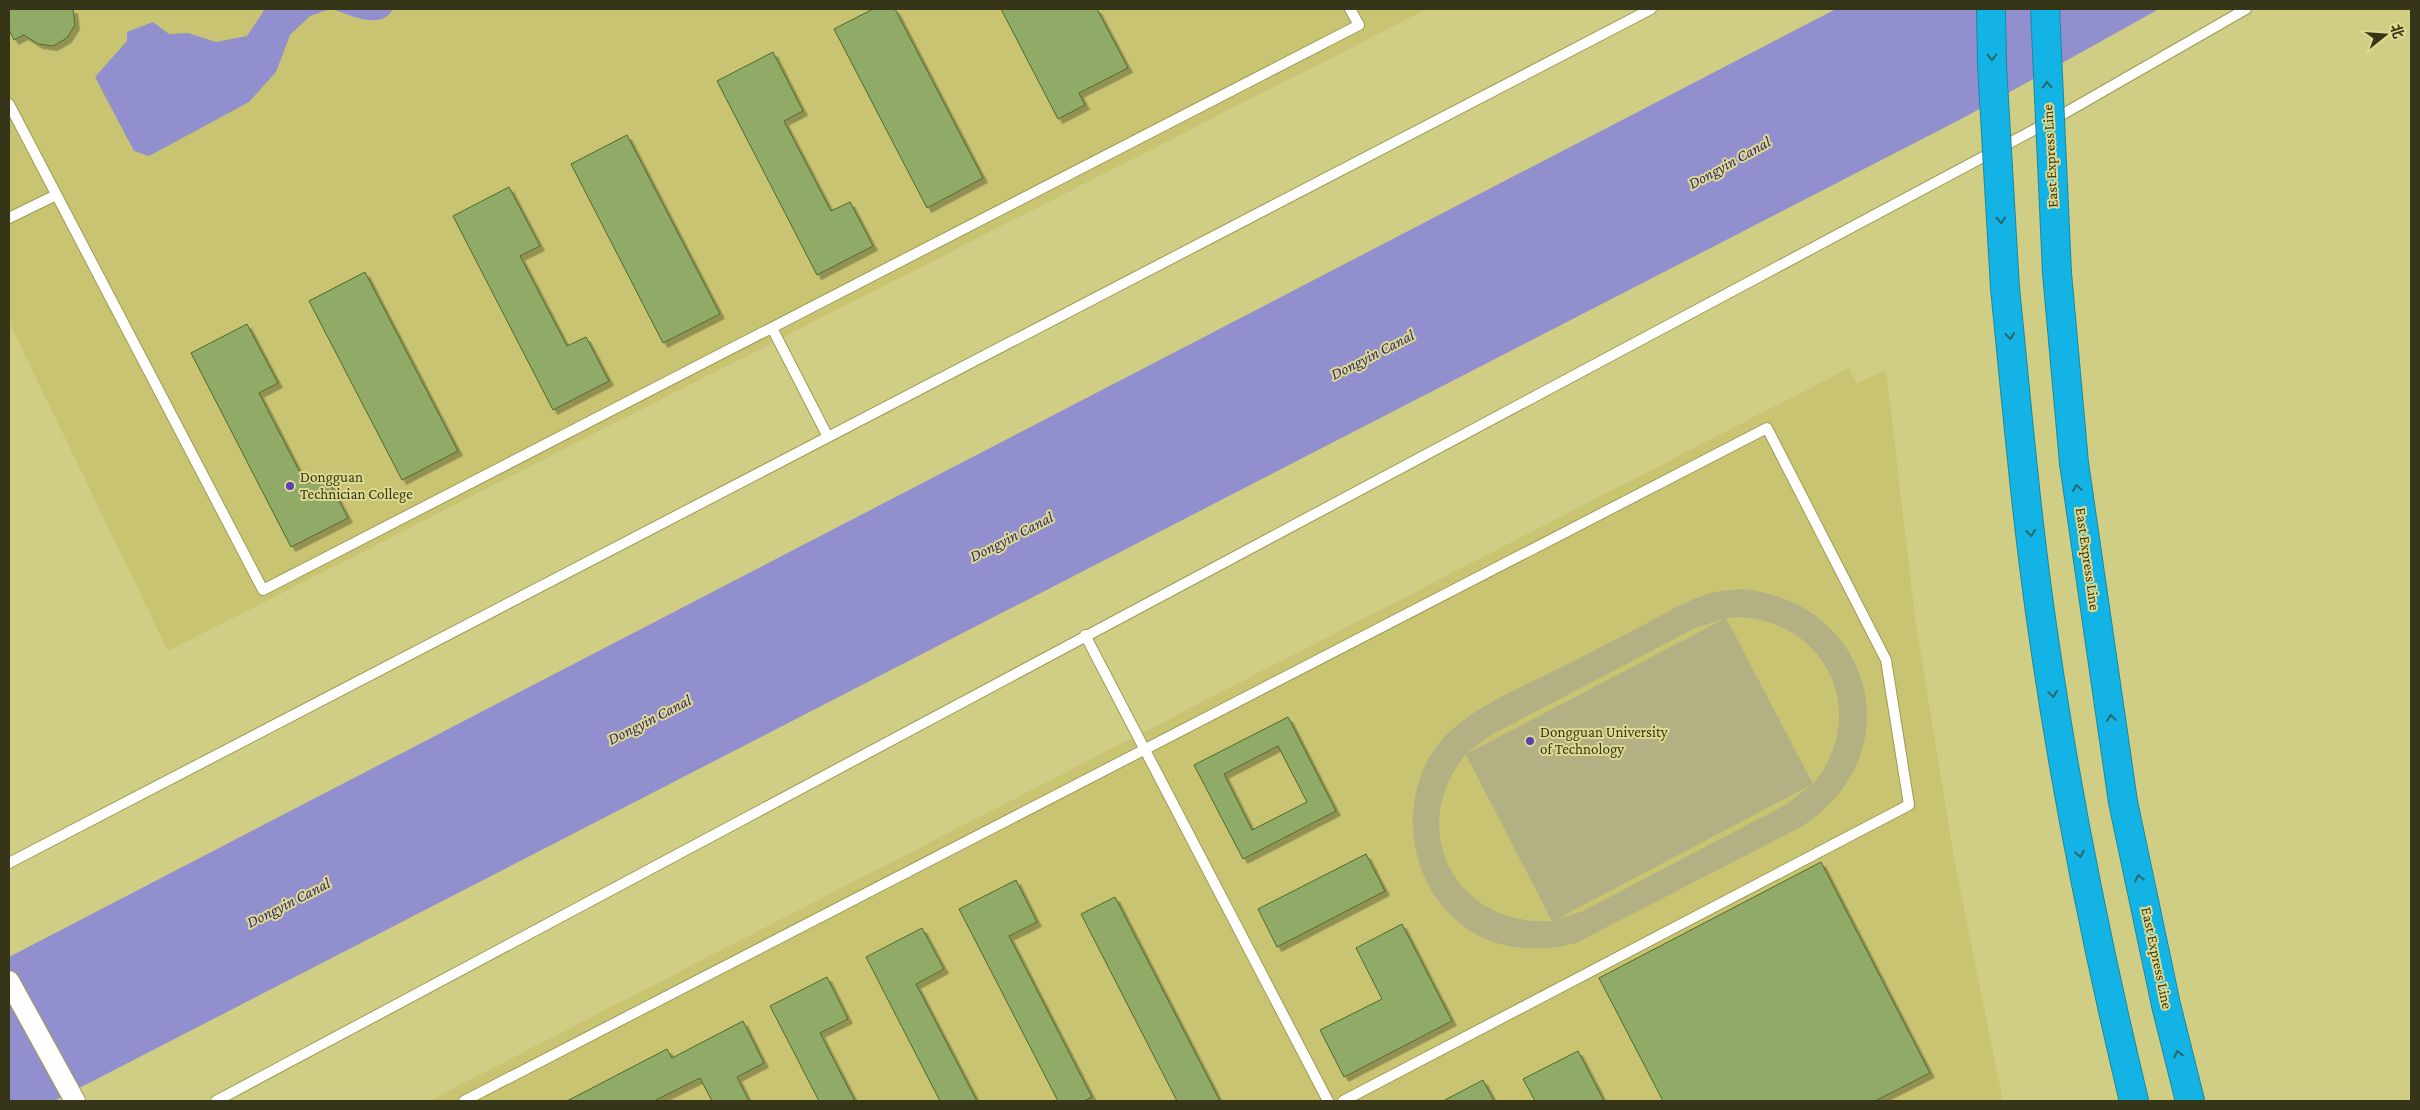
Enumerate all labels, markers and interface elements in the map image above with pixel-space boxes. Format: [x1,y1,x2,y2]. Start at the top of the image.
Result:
north arrow [2360,10,2410,60]
text: 北 [2388,22,2407,40]
one-way arrow [1987,54,1997,62]
one-way arrow [2041,80,2052,88]
street label: East Express Line [2039,103,2062,208]
water label: Dongyin Canal [1685,132,1775,193]
one-way arrow [1996,216,2007,224]
water label: Dongyin Canal [1328,326,1418,384]
one-way arrow [2004,333,2015,341]
place label: Dongguan Technician College [300,469,413,503]
marker: Dongguan Technician College [284,480,296,492]
one-way arrow [2073,484,2083,493]
street label: East Express Line [2072,506,2103,612]
water label: Dongyin Canal [967,508,1057,566]
one-way arrow [2025,529,2036,537]
one-way arrow [2047,689,2057,698]
water label: Dongyin Canal [605,691,695,749]
one-way arrow [2106,714,2117,722]
place label: Dongguan University of Technology [1540,724,1668,758]
marker: Dongguan University of Technology [1524,735,1536,747]
one-way arrow [2074,850,2085,858]
water label: Dongyin Canal [244,874,334,932]
one-way arrow [2134,874,2145,883]
street label: East Express Line [2137,906,2176,1011]
one-way arrow [2173,1049,2184,1058]

